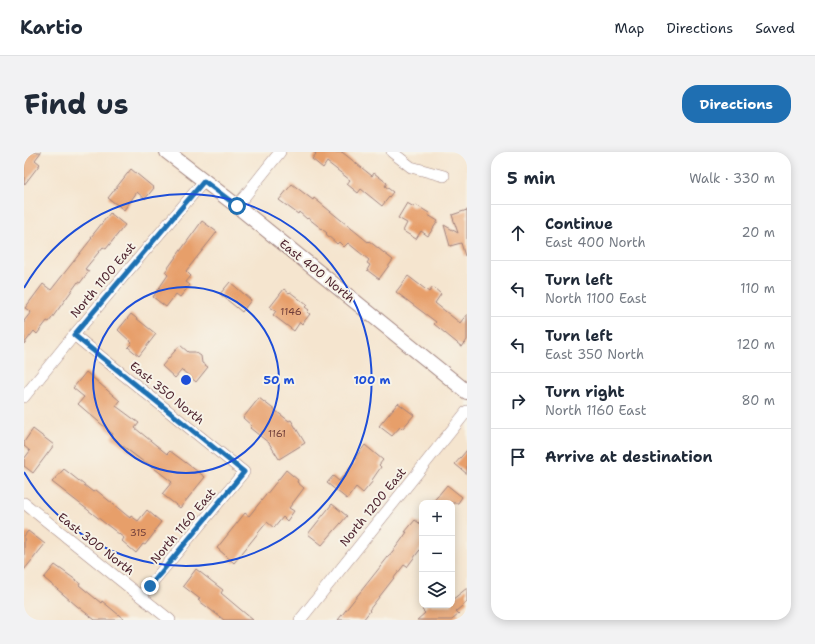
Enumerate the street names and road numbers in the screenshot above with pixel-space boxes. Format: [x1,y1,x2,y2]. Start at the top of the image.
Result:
street label: East 400 North [276,236,358,306]
street label: North 1100 East [67,239,139,321]
street label: East 350 North [126,358,208,428]
street label: North 1200 East [336,464,410,550]
street label: North 1160 East [147,485,219,567]
street label: East 300 North [55,509,137,579]

